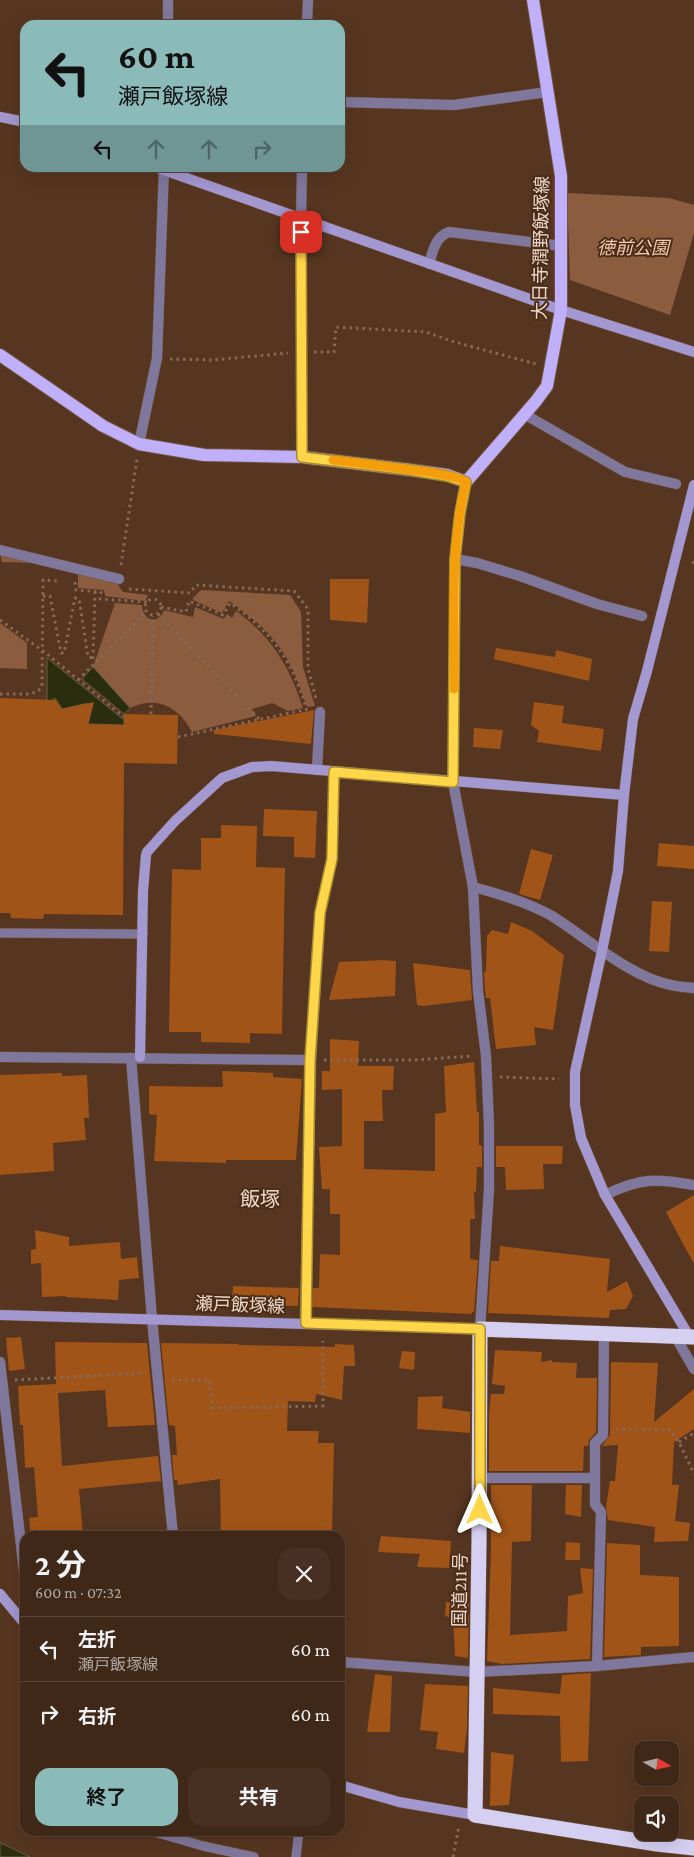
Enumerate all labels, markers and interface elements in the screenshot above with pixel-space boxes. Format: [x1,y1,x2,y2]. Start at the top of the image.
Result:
text: 60 m [118,37,195,76]
icon: left [35,40,100,105]
text: 瀬戸飯塚線 [118,84,228,109]
icon: left [89,135,117,163]
icon: ahead [142,135,170,163]
icon: ahead [195,135,223,163]
icon: right [248,135,276,163]
street label: 大日寺潤野飯塚線 [530,176,552,320]
pin [280,211,322,253]
icon: arrive [287,218,315,246]
park label: 徳前公園 [597,238,672,258]
district label: 飯塚 [240,1188,280,1210]
street label: 瀬戸飯塚線 [195,1293,285,1317]
position arrow [453,1483,505,1535]
text: 2 分 [35,1548,86,1581]
button: close [278,1548,330,1600]
street label: 国道211号 [449,1553,471,1627]
text: 600 m · 07:32 [35,1584,122,1601]
text: 左折 [78,1629,116,1650]
icon: left [35,1635,63,1663]
text: 60 m [291,1639,330,1660]
text: 瀬戸飯塚線 [78,1656,158,1673]
icon: right [35,1700,63,1728]
text: 60 m [291,1704,330,1725]
text: 右折 [78,1706,116,1727]
north arrow [634,1741,679,1786]
map controls [634,1741,679,1841]
button: 終了 [35,1768,178,1826]
button: 共有 [188,1768,330,1826]
button: sound [634,1796,679,1841]

